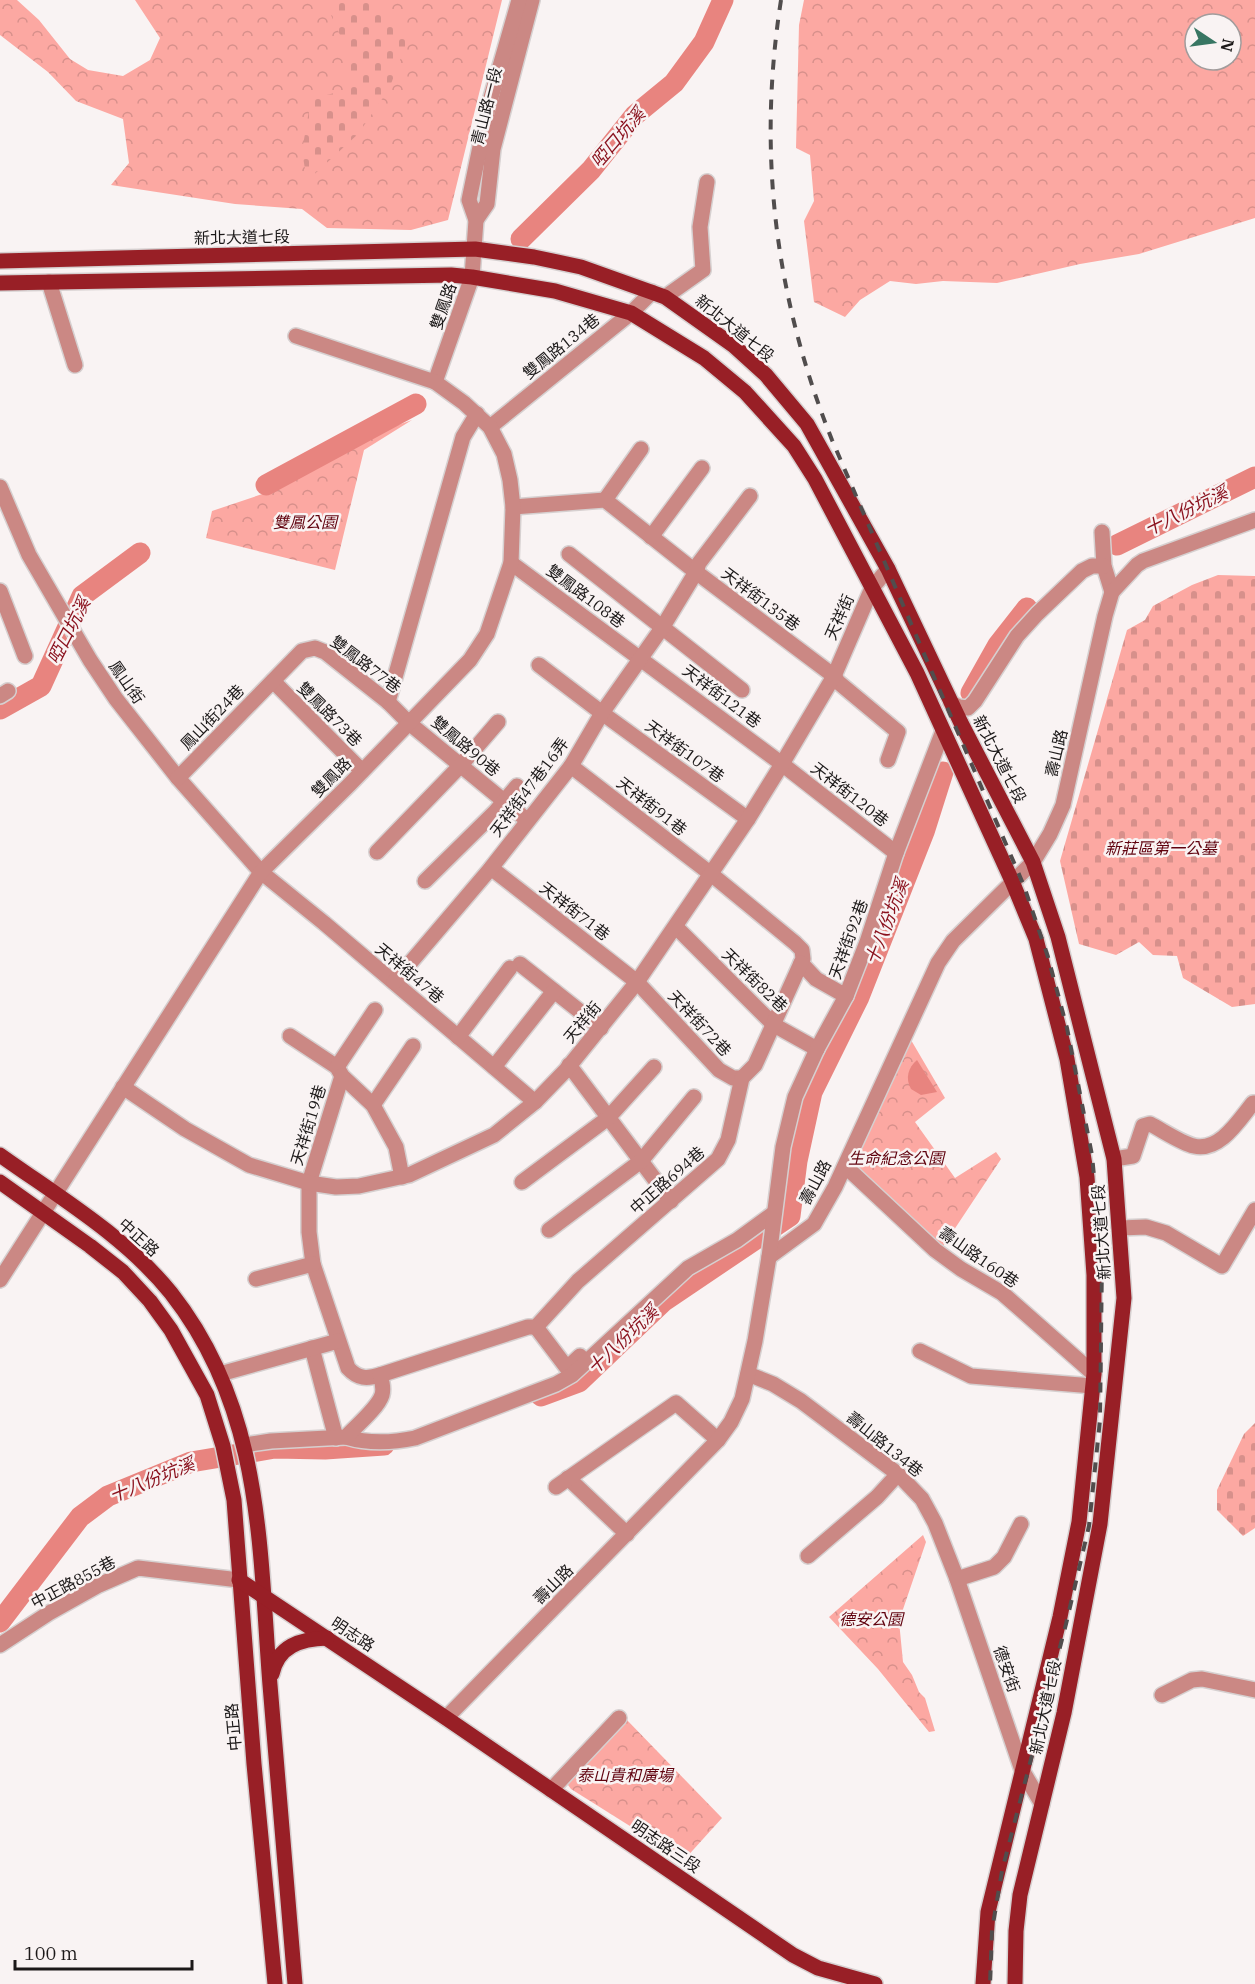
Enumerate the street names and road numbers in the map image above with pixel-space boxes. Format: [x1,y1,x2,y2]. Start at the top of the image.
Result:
street label: 青山路一段 [467,65,505,147]
street label: 新北大道七段 [194,226,290,248]
street label: 雙鳳路 [426,280,460,332]
street label: 新北大道七段 [691,290,779,366]
street label: 雙鳳路134巷 [519,309,603,383]
street label: 雙鳳路108巷 [543,560,629,632]
street label: 天祥街135巷 [718,563,804,635]
street label: 天祥街 [820,591,858,643]
street label: 雙鳳路77巷 [327,631,405,697]
street label: 鳳山街 [105,657,149,707]
street label: 天祥街121巷 [679,660,765,732]
street label: 雙鳳路73巷 [294,678,366,750]
street label: 鳳山街24巷 [176,680,248,754]
street label: 雙鳳路90巷 [428,712,504,780]
street label: 新北大道七段 [969,712,1031,806]
street label: 天祥街107巷 [642,716,728,786]
street label: 壽山路 [1041,727,1071,779]
street label: 天祥街47巷16弄 [485,734,573,840]
street label: 雙鳳路 [307,753,355,801]
street label: 天祥街120巷 [807,758,893,830]
street label: 天祥街91巷 [613,773,691,839]
street label: 天祥街71巷 [536,878,614,944]
street label: 天祥街92巷 [824,896,872,982]
street label: 天祥街47巷 [372,939,448,1007]
street label: 天祥街82巷 [718,944,792,1016]
street label: 天祥街72巷 [664,986,736,1060]
street label: 天祥街 [559,997,605,1047]
street label: 天祥街19巷 [286,1082,330,1168]
street label: 中正路694巷 [625,1142,709,1218]
street label: 壽山路 [795,1156,835,1208]
street label: 新北大道七段 [1088,1183,1114,1281]
street label: 中正路 [114,1214,164,1260]
street label: 壽山路160巷 [935,1222,1023,1292]
street label: 壽山路134巷 [843,1407,927,1481]
street label: 中正路855巷 [27,1551,119,1613]
street label: 壽山路 [529,1560,577,1608]
street label: 明志路 [327,1613,379,1655]
street label: 德安街 [990,1643,1024,1695]
street label: 新北大道七段 [1025,1658,1065,1756]
street label: 中正路 [221,1702,245,1752]
street label: 明志路三段 [627,1815,705,1877]

